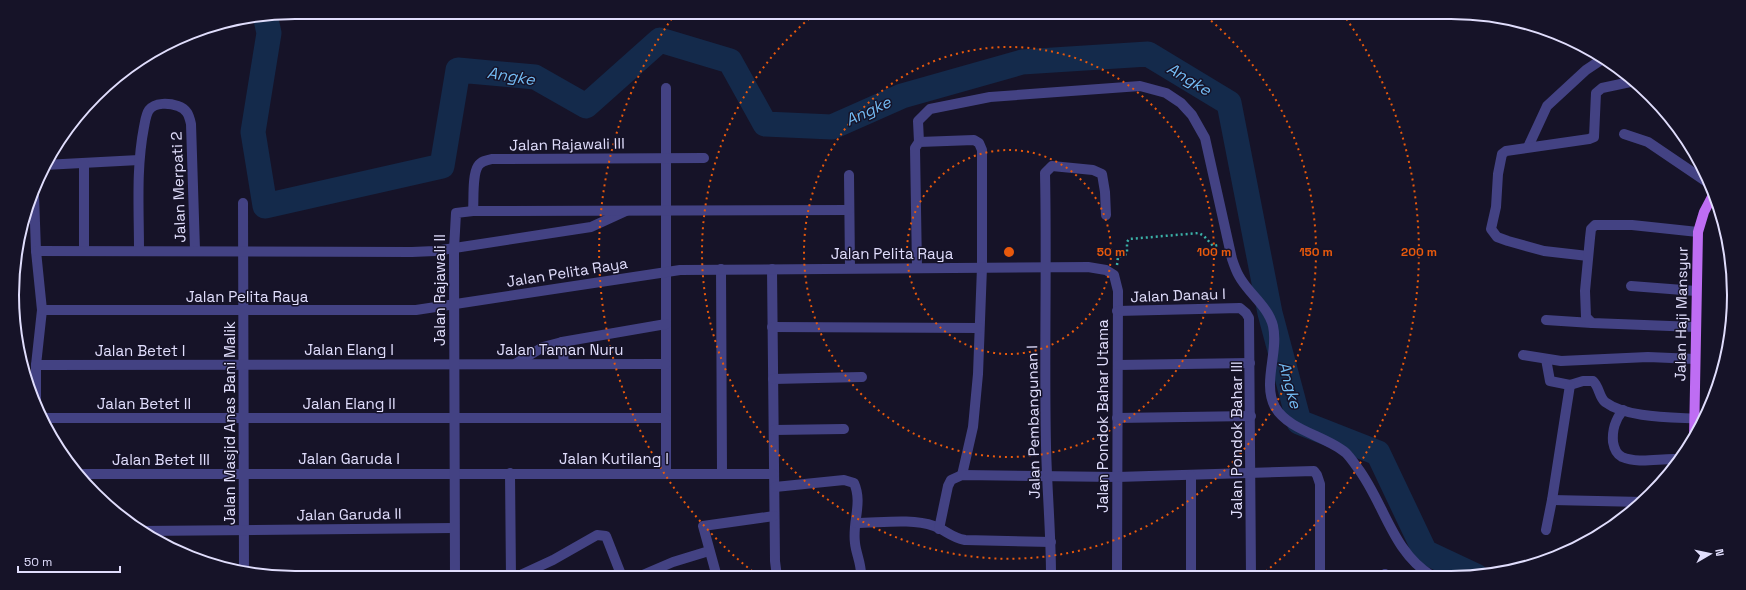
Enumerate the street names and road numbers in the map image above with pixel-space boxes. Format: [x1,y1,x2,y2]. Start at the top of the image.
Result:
street label: Jalan Merpati 2 [167,131,189,243]
street label: Jalan Rajawali III [509,133,625,155]
street label: Jalan Rajawali II [430,234,449,346]
street label: Jalan Pelita Raya [831,244,954,263]
street label: Jalan Haji Mansyur [1670,246,1692,382]
street label: Jalan Pelita Raya [505,253,629,291]
street label: Jalan Danau I [1130,284,1226,306]
street label: Jalan Pelita Raya [186,287,309,306]
street label: Jalan Pondok Bahar Utama [1093,319,1112,513]
street label: Jalan Masjid Anas Bani Malik [220,321,239,525]
street label: Jalan Elang I [304,340,394,359]
street label: Jalan Taman Nuru [497,340,623,359]
street label: Jalan Betet I [95,341,185,360]
street label: Jalan Pembangunan I [1022,345,1044,499]
street label: Jalan Pondok Bahar III [1227,361,1246,519]
street label: Jalan Betet II [97,394,191,413]
street label: Jalan Elang II [302,394,396,413]
street label: Jalan Garuda I [298,449,400,468]
street label: Jalan Kutilang I [559,449,669,468]
street label: Jalan Betet III [112,450,210,469]
street label: Jalan Garuda II [296,504,402,524]

